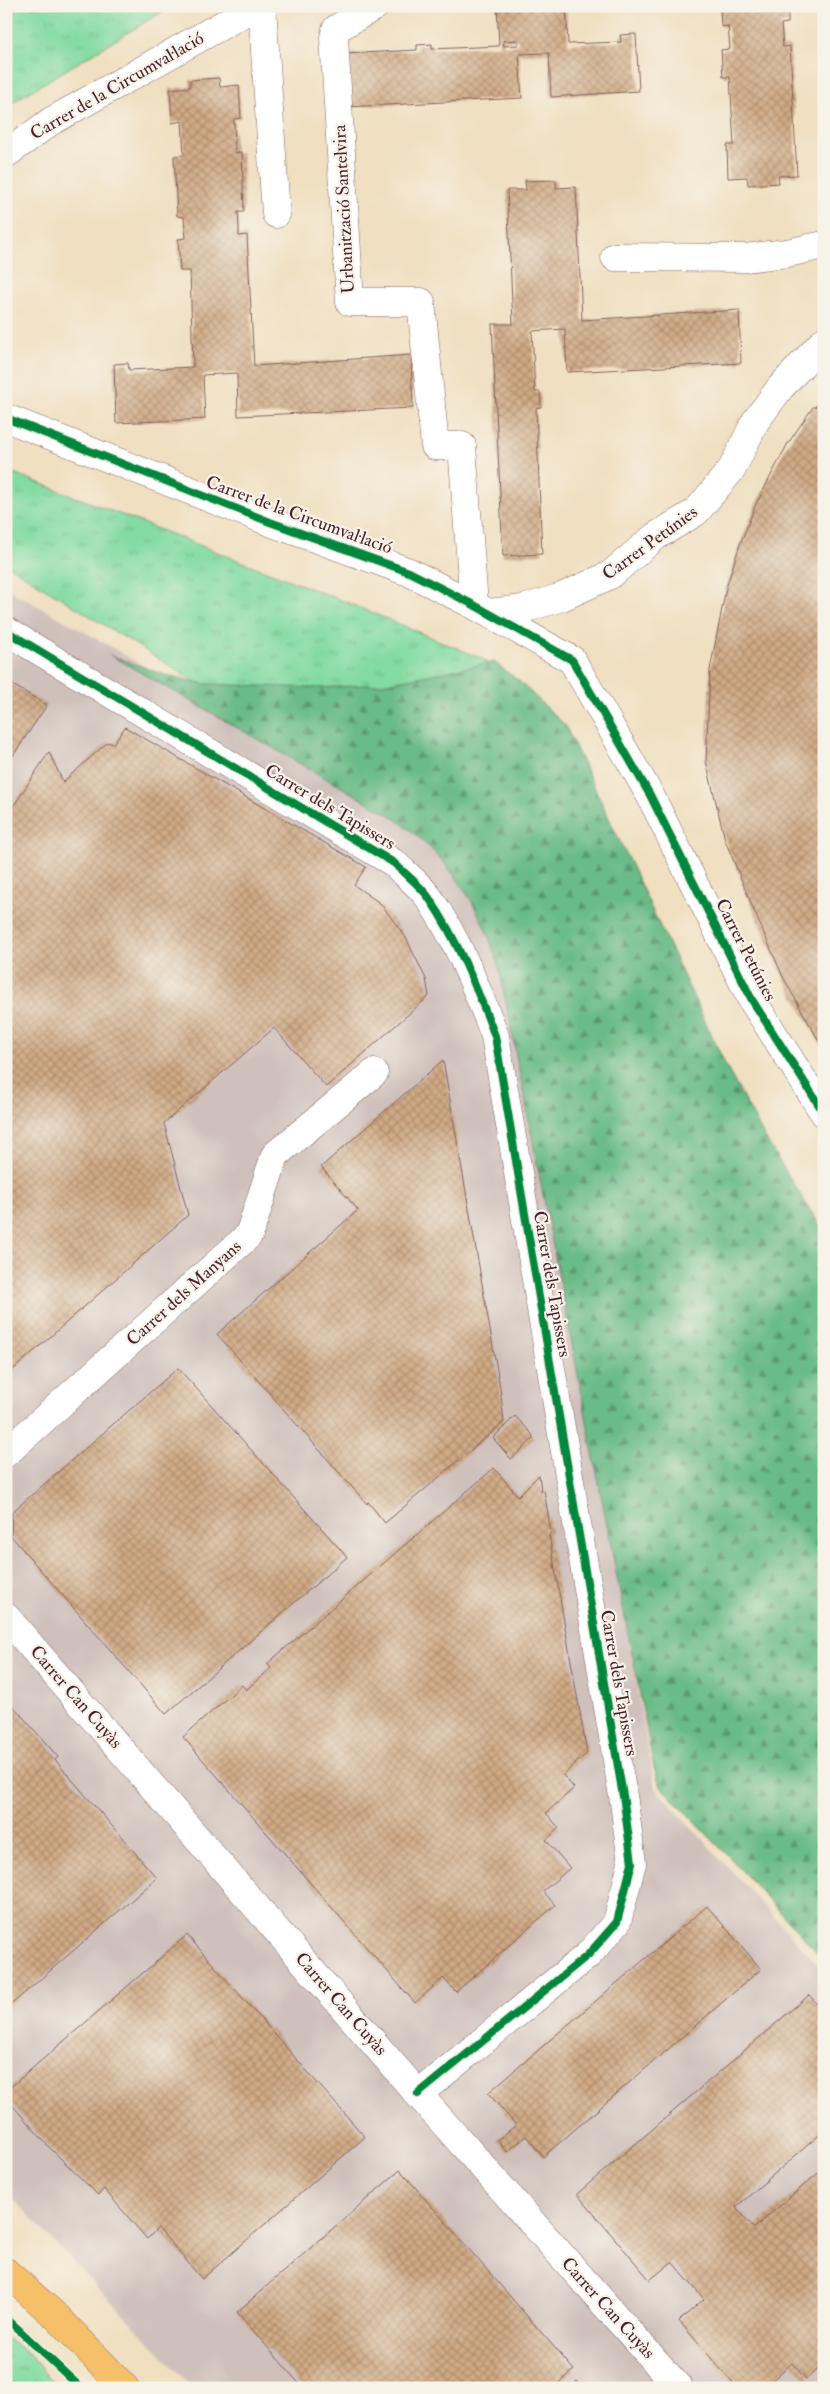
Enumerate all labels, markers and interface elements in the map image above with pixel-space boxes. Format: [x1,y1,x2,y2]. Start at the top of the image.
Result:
street label: Carrer de la Circumval·lació [26,27,208,145]
street label: Urbanització Santelvira [328,123,360,294]
street label: Carrer de la Circumval·lació [203,471,396,560]
street label: Carrer Petúnies [598,501,702,585]
street label: Carrer dels Tapissers [261,759,399,855]
street label: Carrer Petúnies [710,895,782,1005]
street label: Carrer dels Tapissers [528,1209,576,1359]
street label: Carrer dels Manyans [122,1235,246,1351]
street label: Carrer dels Tapissers [595,1608,643,1758]
street label: Carrer Can Cuyàs [25,1641,127,1753]
street label: Carrer Can Cuyàs [290,1948,392,2060]
street label: Carrer Can Cuyàs [556,2252,660,2364]

